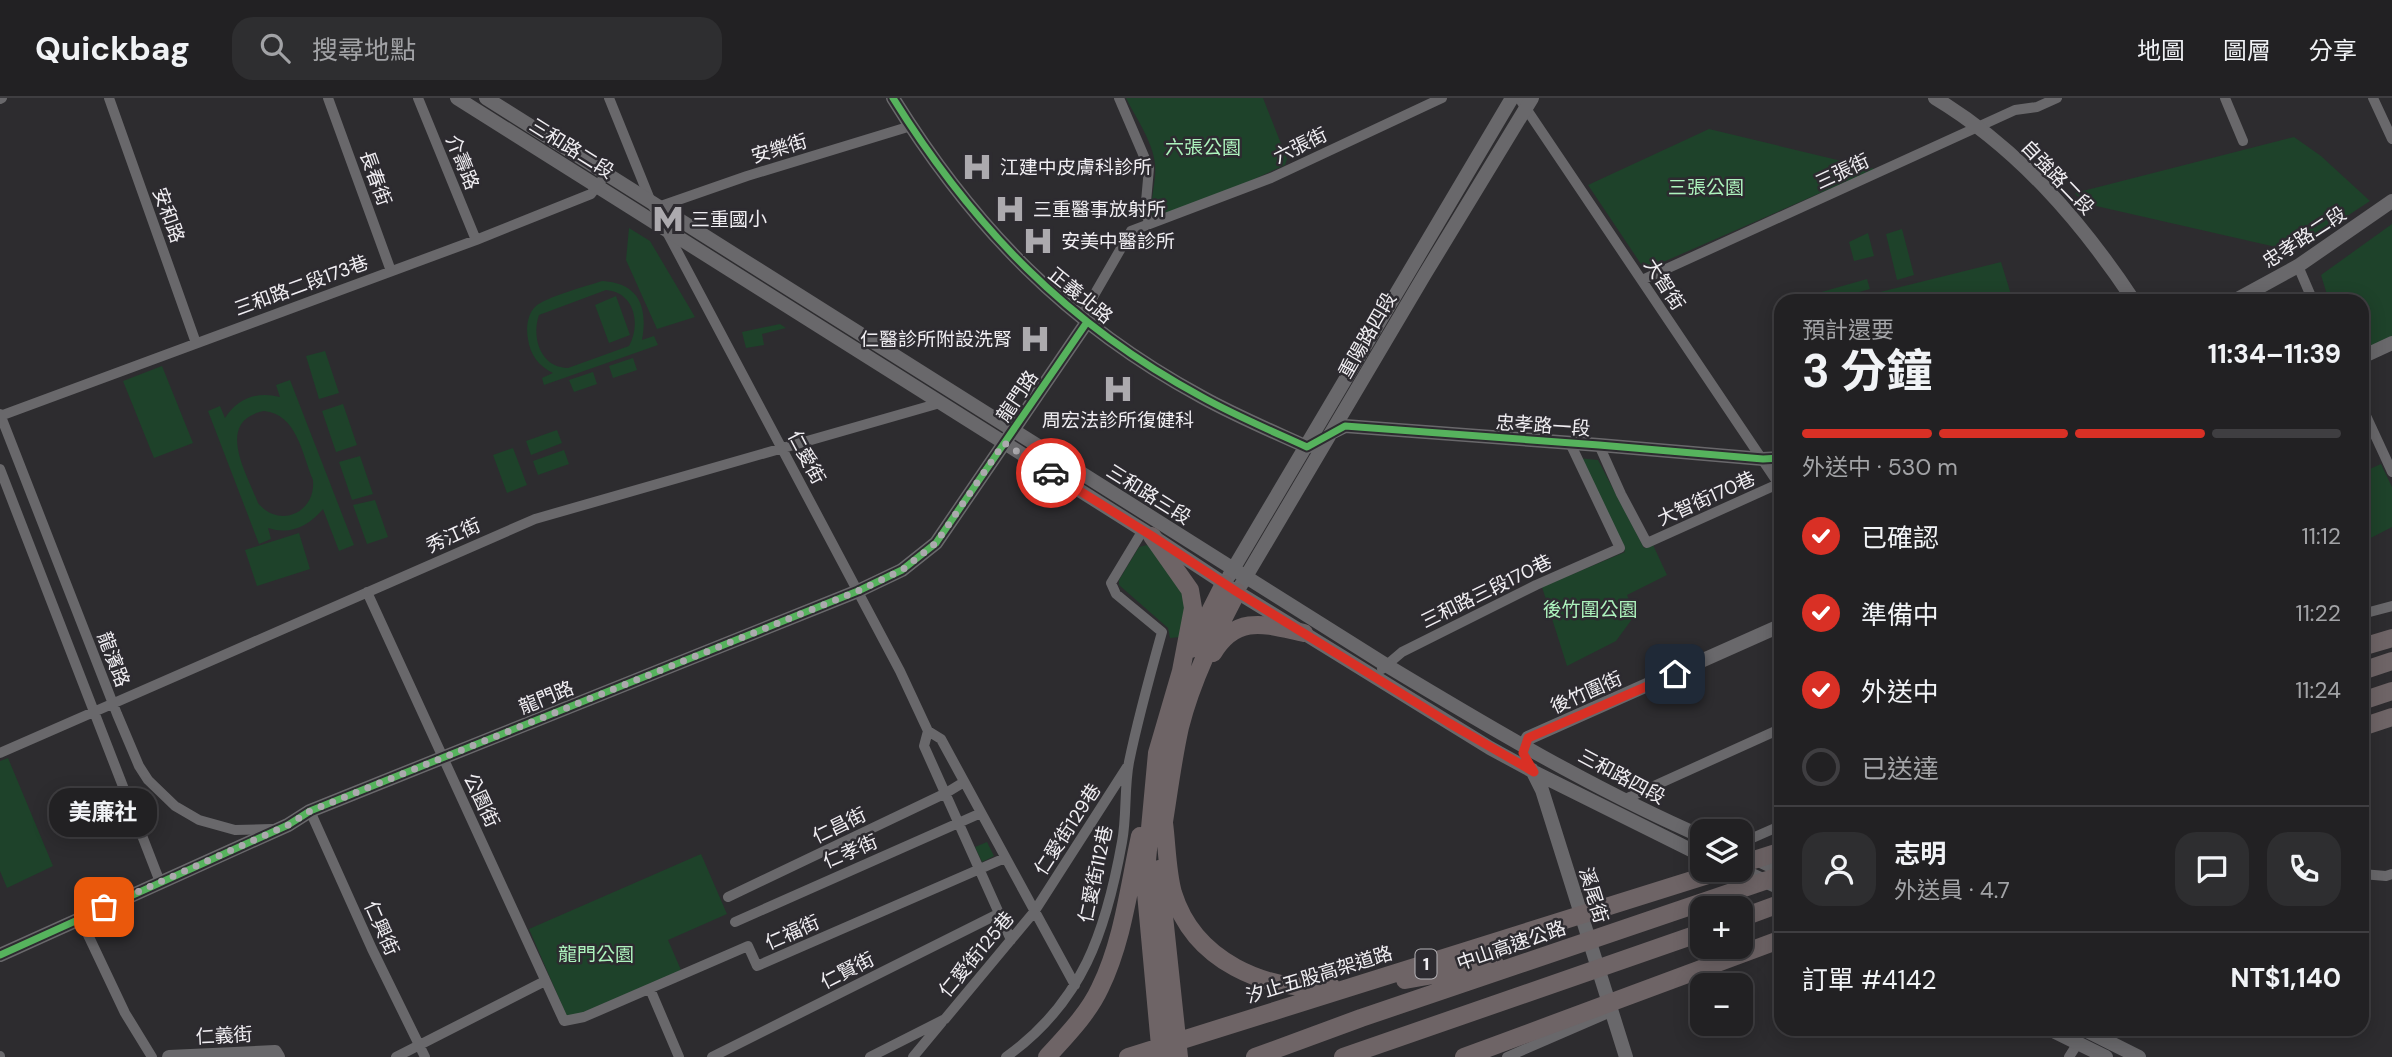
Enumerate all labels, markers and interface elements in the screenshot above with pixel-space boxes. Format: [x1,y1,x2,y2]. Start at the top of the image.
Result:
search box [232,17,722,80]
text: Quickbag [35,27,190,70]
icon: search [256,29,294,67]
text: 搜尋地點 [312,33,416,67]
text: 地圖 [2137,35,2185,66]
text: 圖層 [2223,35,2271,66]
text: 分享 [2309,35,2357,66]
street label: 三和路二段 [525,113,619,184]
street label: 六張街 [1269,122,1331,169]
street label: 安樂街 [748,128,810,169]
street label: 介壽路 [440,131,485,193]
street label: 自強路二段 [2016,134,2100,220]
park label: 六張公園 [1165,135,1241,160]
street label: 長春街 [354,147,397,209]
street label: 三張街 [1811,148,1873,195]
hospital icon: 江建中皮膚科診所 [960,150,994,184]
place label: 江建中皮膚科診所 [1000,155,1152,180]
park label: 三張公園 [1668,175,1744,200]
street label: 安和路 [147,184,190,246]
hospital icon: 三重醫事放射所 [993,192,1027,226]
place label: 三重醫事放射所 [1033,197,1166,222]
street label: 忠孝路二段 [2258,201,2351,274]
metro station icon: 三重國小 [651,202,685,236]
place label: 三重國小 [691,207,767,232]
hospital icon: 安美中醫診所 [1021,224,1055,258]
place label: 安美中醫診所 [1061,229,1175,254]
street label: 三和路二段173巷 [231,250,372,321]
street label: 大智街 [1639,254,1691,315]
street label: 正義北路 [1043,262,1118,329]
street label: 重陽路四段 [1333,288,1402,383]
text: 預計還要 [1802,315,1894,345]
hospital icon: 仁醫診所附設洗腎 [1018,322,1052,356]
place label: 仁醫診所附設洗腎 [860,327,1012,352]
text: 11:34–11:39 [2208,337,2341,371]
text: 3 分鐘 [1802,341,1933,401]
street label: 龍門路 [991,366,1044,427]
hospital icon: 周宏法診所復健科 [1101,372,1135,406]
place label: 周宏法診所復健科 [1042,408,1194,433]
street label: 忠孝路一段 [1495,410,1591,441]
street label: 仁愛街 [782,426,831,488]
courier [1016,438,1086,508]
text: 外送中 · 530 m [1802,452,1958,482]
icon: car [1032,454,1070,492]
street label: 三和路三段 [1102,459,1196,530]
street label: 大智街170巷 [1653,466,1759,531]
street label: 秀江街 [422,512,484,558]
icon: check [1802,517,1840,555]
text: 已確認 [1861,521,1939,555]
text: 11:12 [2302,521,2341,551]
street label: 三和路三段170巷 [1417,549,1556,634]
icon: check [1802,594,1840,632]
park label: 後竹圍公園 [1542,597,1638,622]
text: 準備中 [1861,598,1939,632]
text: 11:22 [2296,598,2341,628]
street label: 龍濱路 [92,628,135,690]
pin [1645,644,1705,704]
icon: home [1656,655,1694,693]
street label: 後竹圍街 [1546,666,1626,719]
icon: check [1802,671,1840,709]
street label: 龍門路 [515,675,577,720]
text: 外送中 [1861,675,1939,709]
text: 11:24 [2295,675,2341,705]
street label: 三和路四段 [1574,743,1670,810]
text: 已送達 [1861,752,1939,786]
street label: 公園街 [458,769,505,831]
street label: 仁愛街129巷 [1028,779,1106,880]
callout: 美廉社 [50,788,158,837]
text: 美廉社 [69,797,138,827]
street label: 仁昌街 [808,802,870,849]
map controls [1690,819,1753,1036]
button: layers [1690,819,1753,882]
street label: 仁愛街112巷 [1073,823,1118,925]
street label: 仁孝街 [819,829,881,874]
button: person [1802,832,1876,906]
button: chat [2175,832,2249,906]
button: phone [2267,832,2341,906]
text: 志明 [1894,837,1946,871]
street label: 溪尾街 [1573,864,1614,926]
text: 外送員 · 4.7 [1894,875,2010,905]
pin [74,877,134,937]
icon: bag [85,888,123,926]
button: + [1690,896,1753,959]
street label: 仁興街 [359,897,405,959]
street label: 仁愛街125巷 [933,906,1020,1002]
street label: 仁福街 [761,909,823,955]
street label: 中山高速公路 [1453,915,1569,976]
street label: 汐止五股高架道路 [1243,940,1395,1009]
park label: 龍門公園 [558,942,634,967]
street label: 仁賢街 [816,946,878,995]
road number: 1 [1416,950,1436,978]
text: NT$1,140 [2230,961,2341,995]
text: 訂單 #4142 [1802,963,1936,997]
button: − [1690,973,1753,1036]
street label: 仁義街 [195,1022,253,1049]

